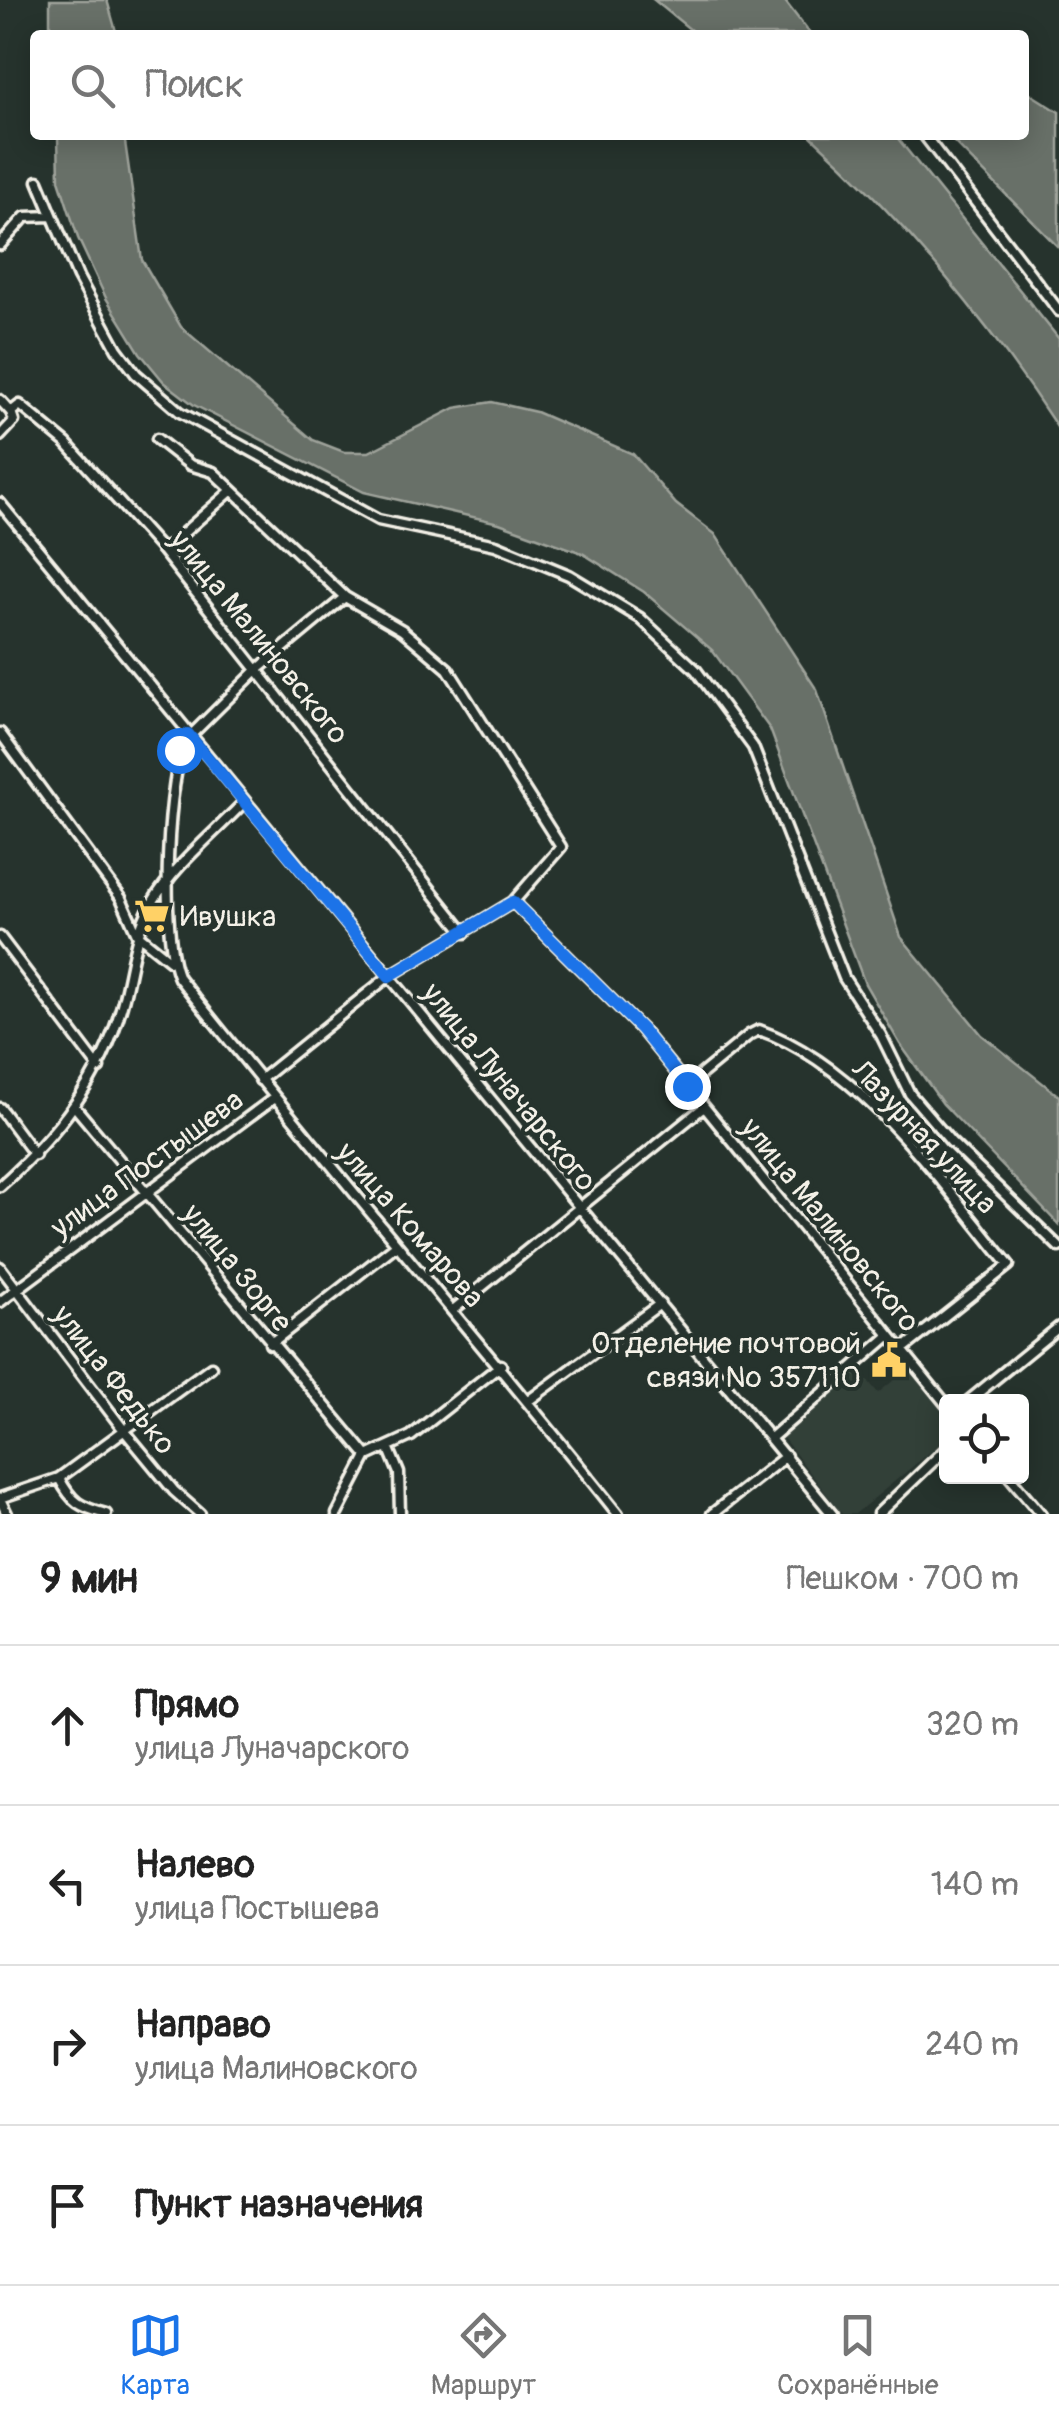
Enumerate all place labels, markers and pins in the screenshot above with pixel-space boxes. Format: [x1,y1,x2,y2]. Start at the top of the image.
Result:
supermarket icon: Ивушка [133,897,171,935]
place label: Ивушка [180,898,276,935]
place label: Отделение почтовой связи № 357110 [591,1325,861,1396]
public building icon: Отделение почтовой связи № 357110 [870,1341,908,1379]

